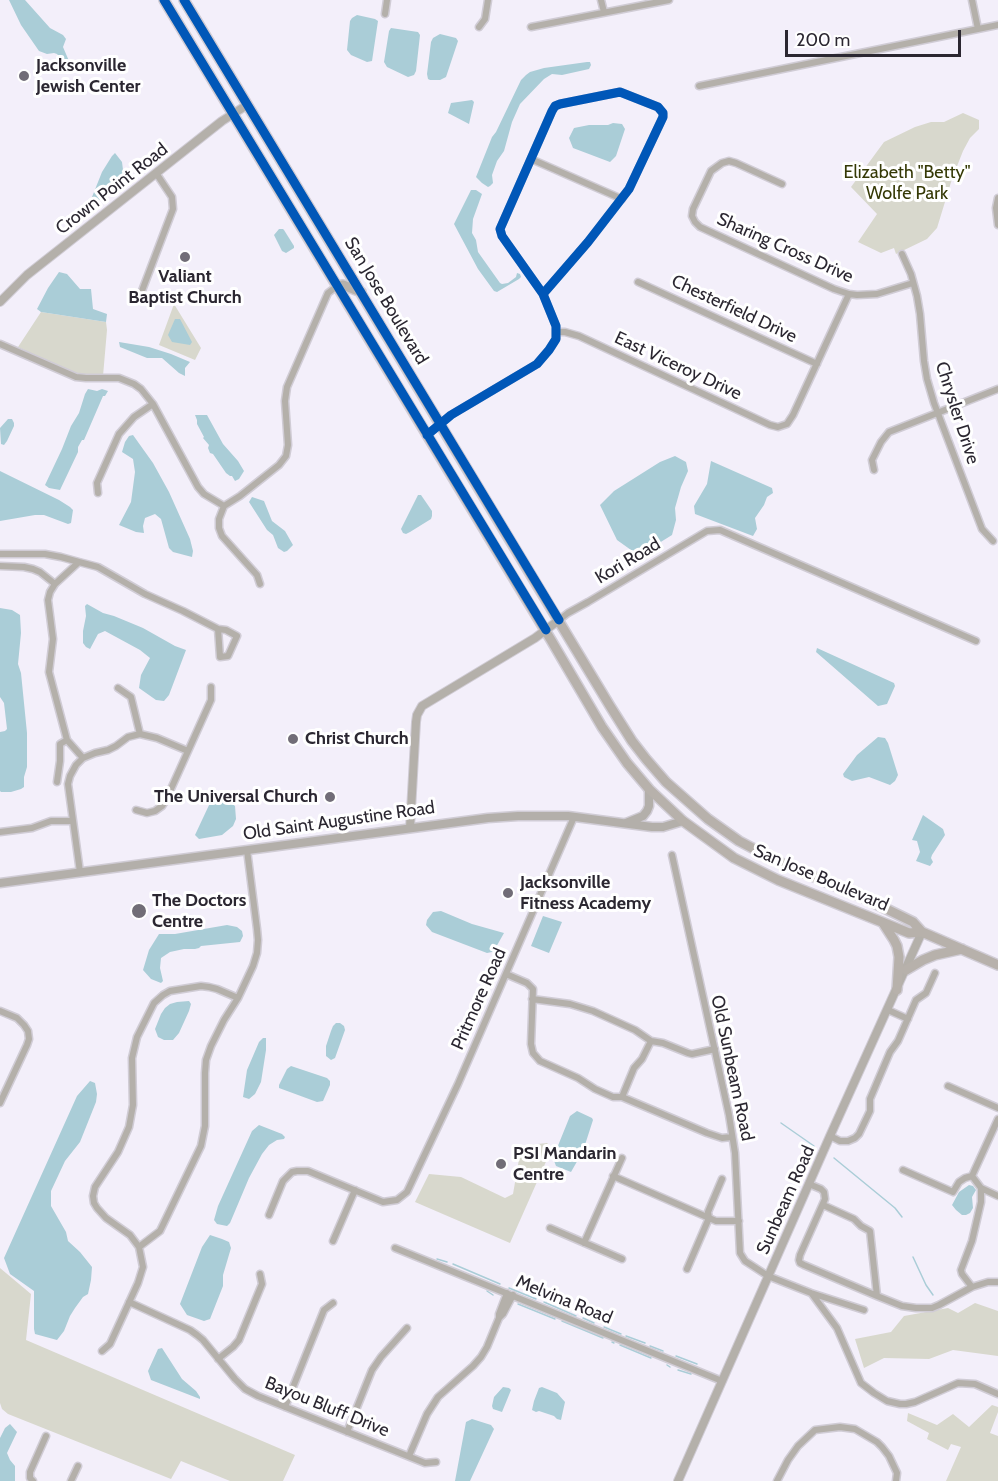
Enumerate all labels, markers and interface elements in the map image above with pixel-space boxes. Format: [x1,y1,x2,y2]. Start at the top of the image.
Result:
scale bar [788,18,964,56]
text: 200 m [796,29,850,51]
place label: Jacksonville Jewish Center [36,55,140,98]
marker: Jacksonville Jewish Center [17,69,31,83]
street label: Crown Point Road [52,139,172,239]
park label: Elizabeth "Betty" Wolfe Park [843,162,971,204]
street label: Sharing Cross Drive [713,208,857,288]
street label: San Jose Boulevard [340,234,432,368]
marker: Valiant Baptist Church [178,250,192,264]
place label: Valiant Baptist Church [128,266,242,308]
street label: Chesterfield Drive [668,270,800,348]
street label: East Viceroy Drive [611,327,745,405]
street label: Chrysler Drive [930,359,984,467]
street label: Kori Road [592,533,664,589]
place label: Christ Church [305,728,409,750]
marker: Christ Church [286,732,300,746]
place label: The Universal Church [154,786,318,808]
marker: The Universal Church [323,790,337,804]
street label: Old Saint Augustine Road [242,797,436,845]
street label: San Jose Boulevard [750,840,892,916]
place label: Jacksonville Fitness Academy [520,872,651,914]
marker: Jacksonville Fitness Academy [501,886,515,900]
place label: The Doctors Centre [152,890,246,932]
marker: The Doctors Centre [130,902,148,920]
street label: Pritmore Road [447,945,511,1053]
street label: Old Sunbeam Road [706,993,758,1143]
street label: Sunbeam Road [752,1142,820,1258]
place label: PSI Mandarin Centre [513,1143,617,1186]
marker: PSI Mandarin Centre [494,1157,508,1171]
street label: Melvina Road [513,1271,615,1329]
street label: Bayou Bluff Drive [262,1372,392,1442]

